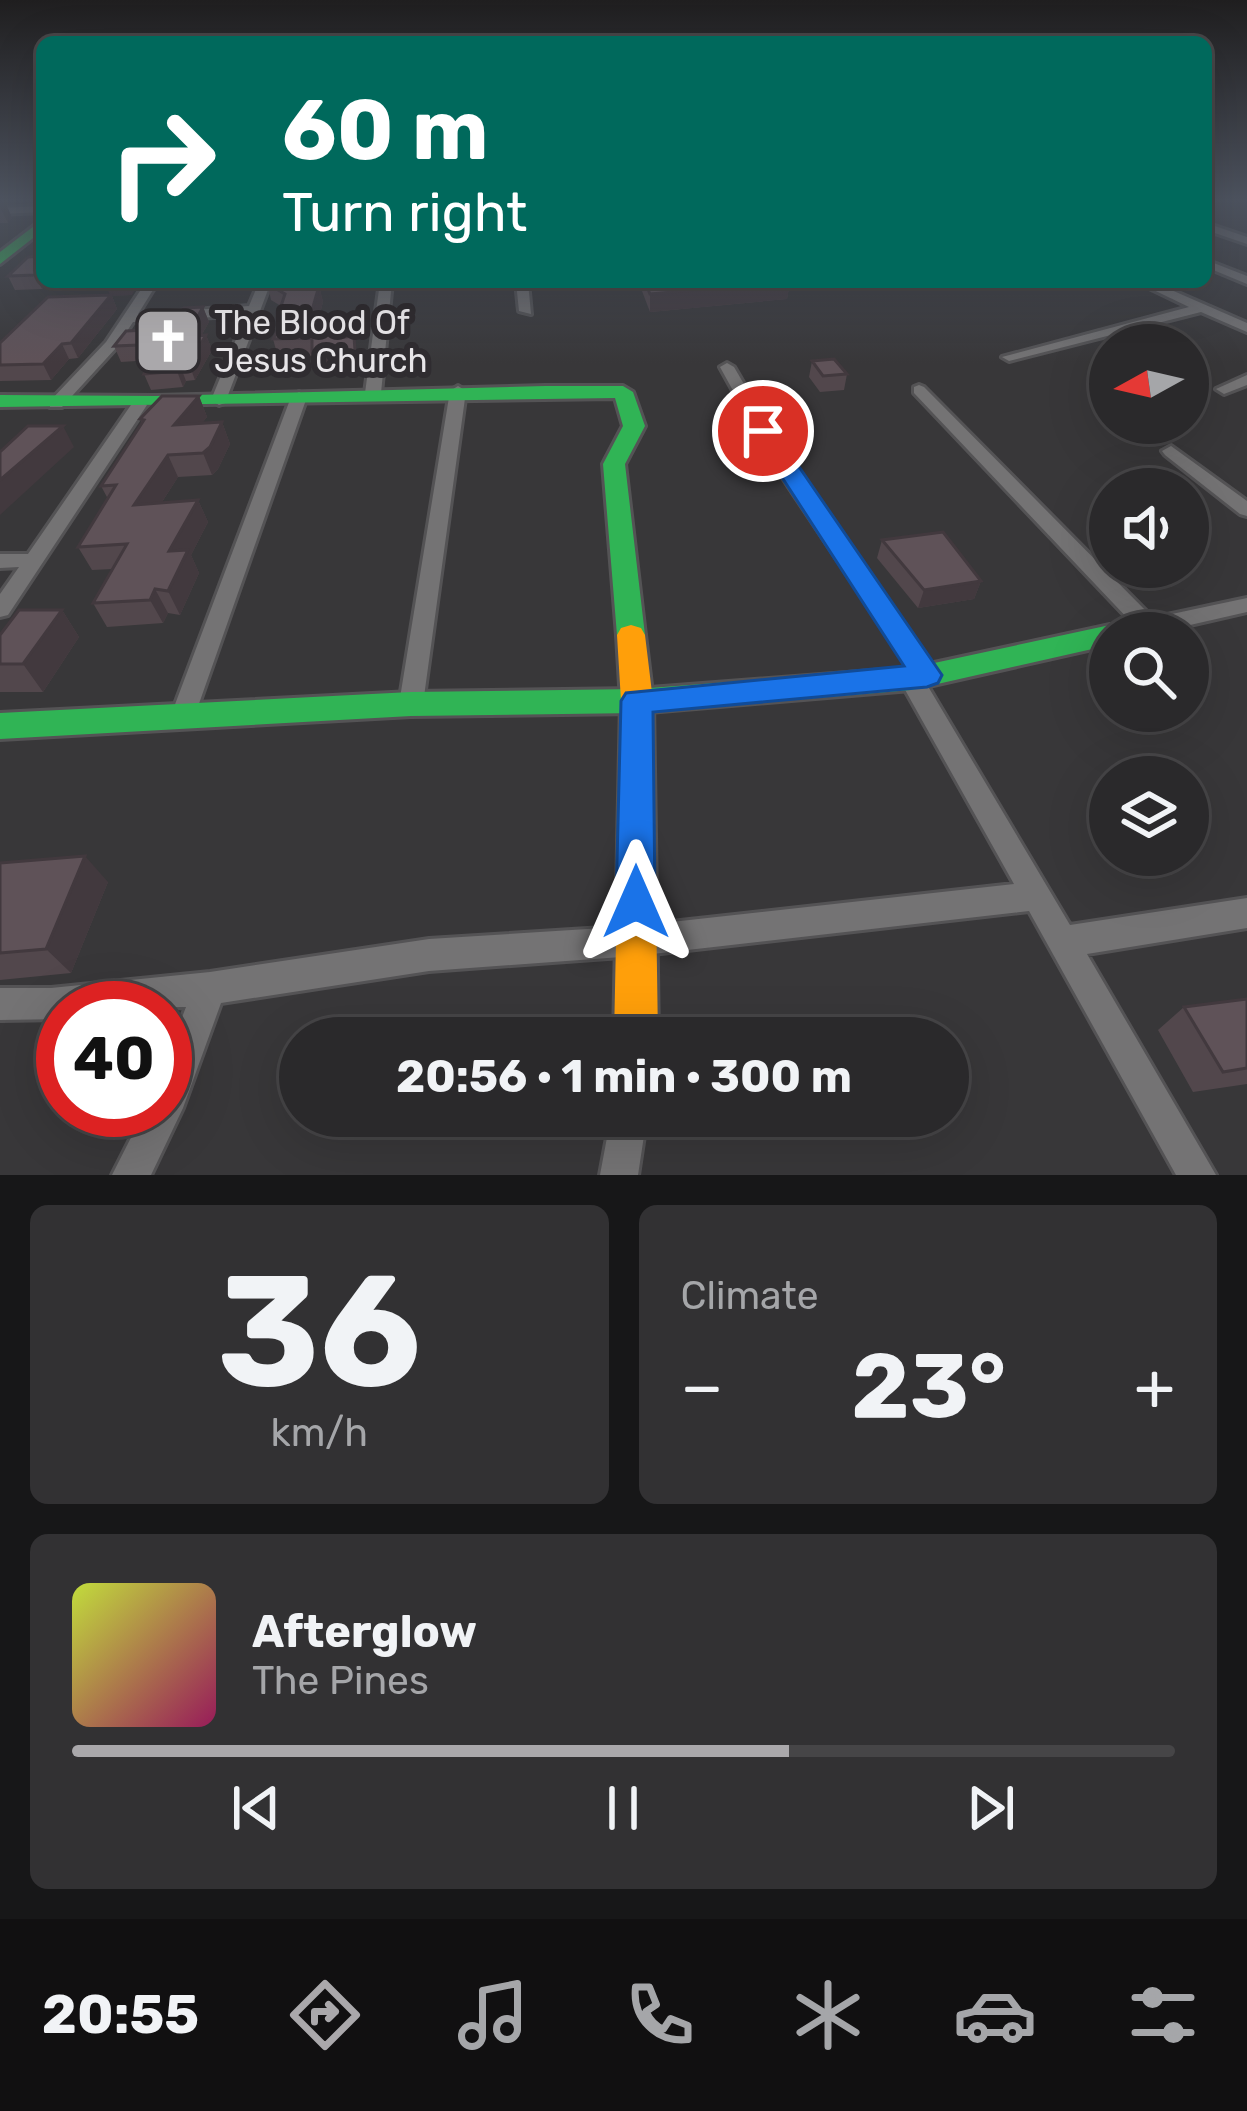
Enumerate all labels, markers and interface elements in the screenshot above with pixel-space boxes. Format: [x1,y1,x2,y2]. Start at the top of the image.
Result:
text: 60 m [282,80,489,180]
icon: right [84,84,240,240]
text: Turn right [282,181,527,245]
place label: The Blood Of Jesus Church [214,303,428,380]
church icon: The Blood Of Jesus Church [133,306,203,376]
north arrow [1089,324,1209,444]
map controls [1089,324,1209,876]
pin [712,380,814,482]
icon: arrive [730,398,796,464]
button: sound [1089,468,1209,588]
button: search [1089,612,1209,732]
button: layers [1089,756,1209,876]
position arrow [573,839,699,965]
speed limit sign: 40 [36,981,192,1137]
text: 20:56 · 1 min · 300 m [396,1050,852,1103]
text: 36 [217,1239,421,1424]
text: Climate [681,1273,819,1319]
text: 23° [851,1333,1006,1440]
text: − [681,1347,723,1426]
text: + [1134,1347,1175,1426]
text: km/h [271,1410,368,1456]
text: Afterglow [252,1605,477,1658]
text: The Pines [252,1658,429,1704]
icon: previous [223,1775,289,1841]
icon: pause [590,1775,656,1841]
icon: next [958,1775,1024,1841]
icon: directions [283,1973,367,2057]
icon: music [451,1973,535,2057]
icon: phone [618,1973,702,2057]
icon: climate [786,1973,870,2057]
icon: car [953,1973,1037,2057]
icon: filters [1121,1973,1205,2057]
text: 20:55 [42,1983,199,2047]

